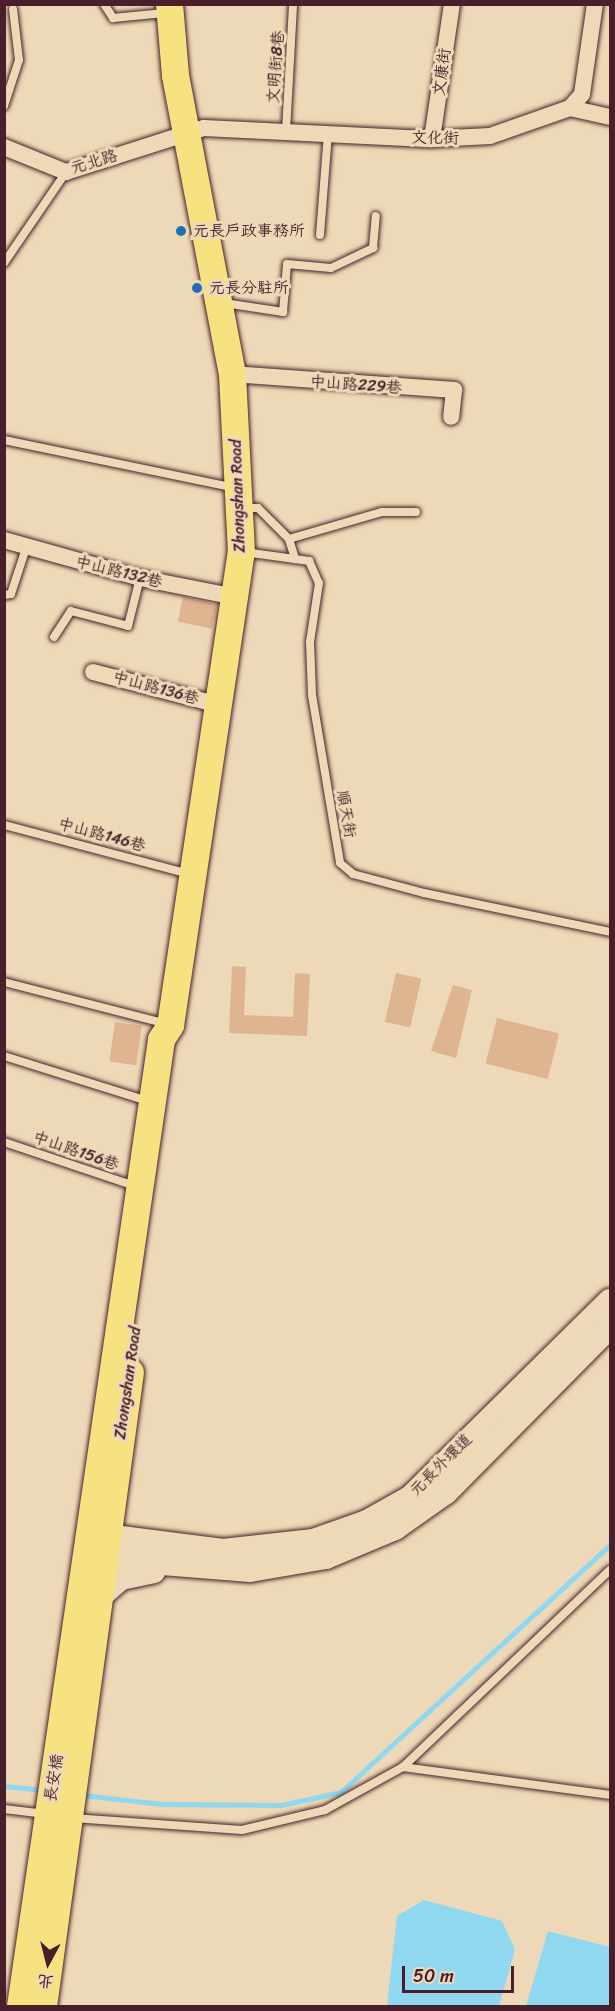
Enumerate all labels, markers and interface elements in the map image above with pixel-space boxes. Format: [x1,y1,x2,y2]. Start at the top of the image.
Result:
street label: 文明街8巷 [264,30,288,104]
street label: 文康街 [429,47,455,97]
street label: 文化街 [411,128,459,148]
street label: 元北路 [68,146,120,178]
place label: 元長戶政事務所 [193,221,305,241]
marker: 元長戶政事務所 [174,224,188,238]
place label: 元長分駐所 [209,278,289,298]
marker: 元長分駐所 [190,281,204,295]
street label: 中山路229巷 [309,372,403,398]
street label: Zhongshan Road [226,439,250,553]
street label: 中山路132巷 [74,552,164,592]
street label: 中山路136巷 [111,667,201,709]
street label: 順天街 [332,789,360,839]
street label: 中山路146巷 [56,814,148,856]
street label: 中山路156巷 [30,1127,122,1175]
street label: Zhongshan Road [111,1325,145,1441]
street label: 元長外環道 [406,1430,476,1500]
street label: 長安橋 [41,1753,67,1803]
north arrow [18,1933,78,1993]
scale bar [405,1954,518,1992]
text: 50 m [413,1960,454,1992]
text: 北 [36,1966,55,1997]

